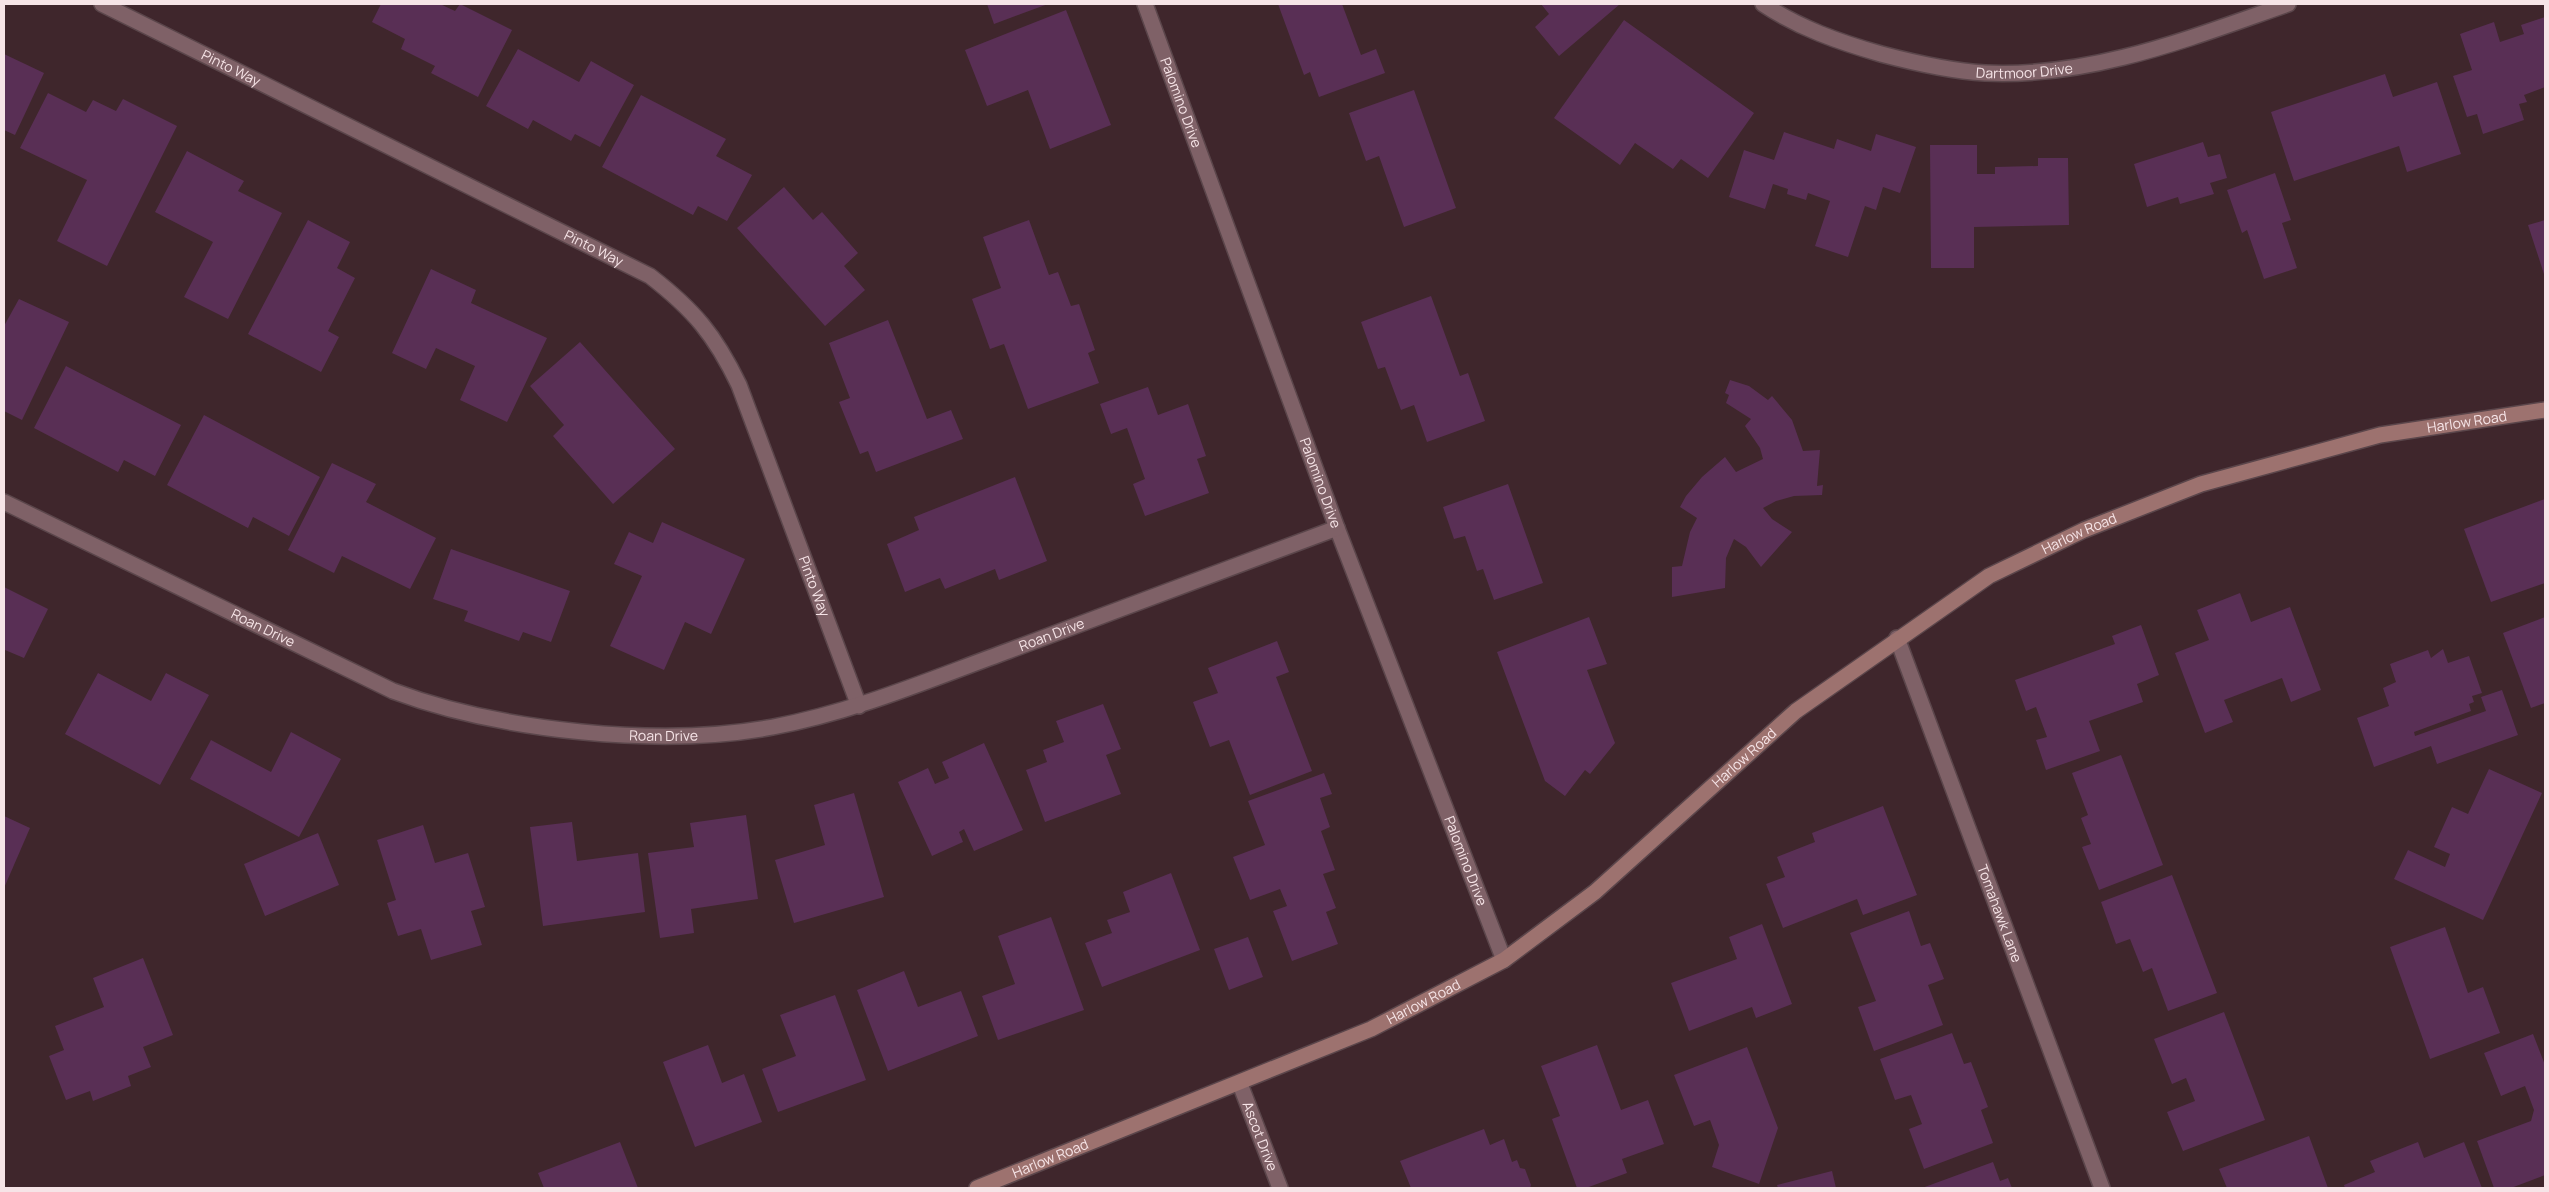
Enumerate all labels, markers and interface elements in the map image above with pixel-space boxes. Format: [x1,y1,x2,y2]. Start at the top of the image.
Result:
street label: Pinto Way [198,45,265,91]
street label: Palomino Drive [1156,55,1207,150]
street label: Dartmoor Drive [1975,58,2074,82]
street label: Pinto Way [561,225,627,271]
street label: Harlow Road [2426,406,2508,437]
street label: Palomino Drive [1296,435,1346,530]
street label: Harlow Road [2038,508,2119,558]
street label: Pinto Way [795,553,835,620]
street label: Roan Drive [228,604,298,651]
street label: Roan Drive [1016,613,1087,655]
street label: Harlow Road [1708,723,1780,791]
street label: Roan Drive [629,725,698,745]
street label: Palomino Drive [1440,813,1492,908]
street label: Tomahawk Lane [1973,862,2027,965]
street label: Harlow Road [1383,974,1463,1028]
street label: Ascot Drive [1239,1098,1283,1174]
street label: Harlow Road [1009,1134,1091,1182]

